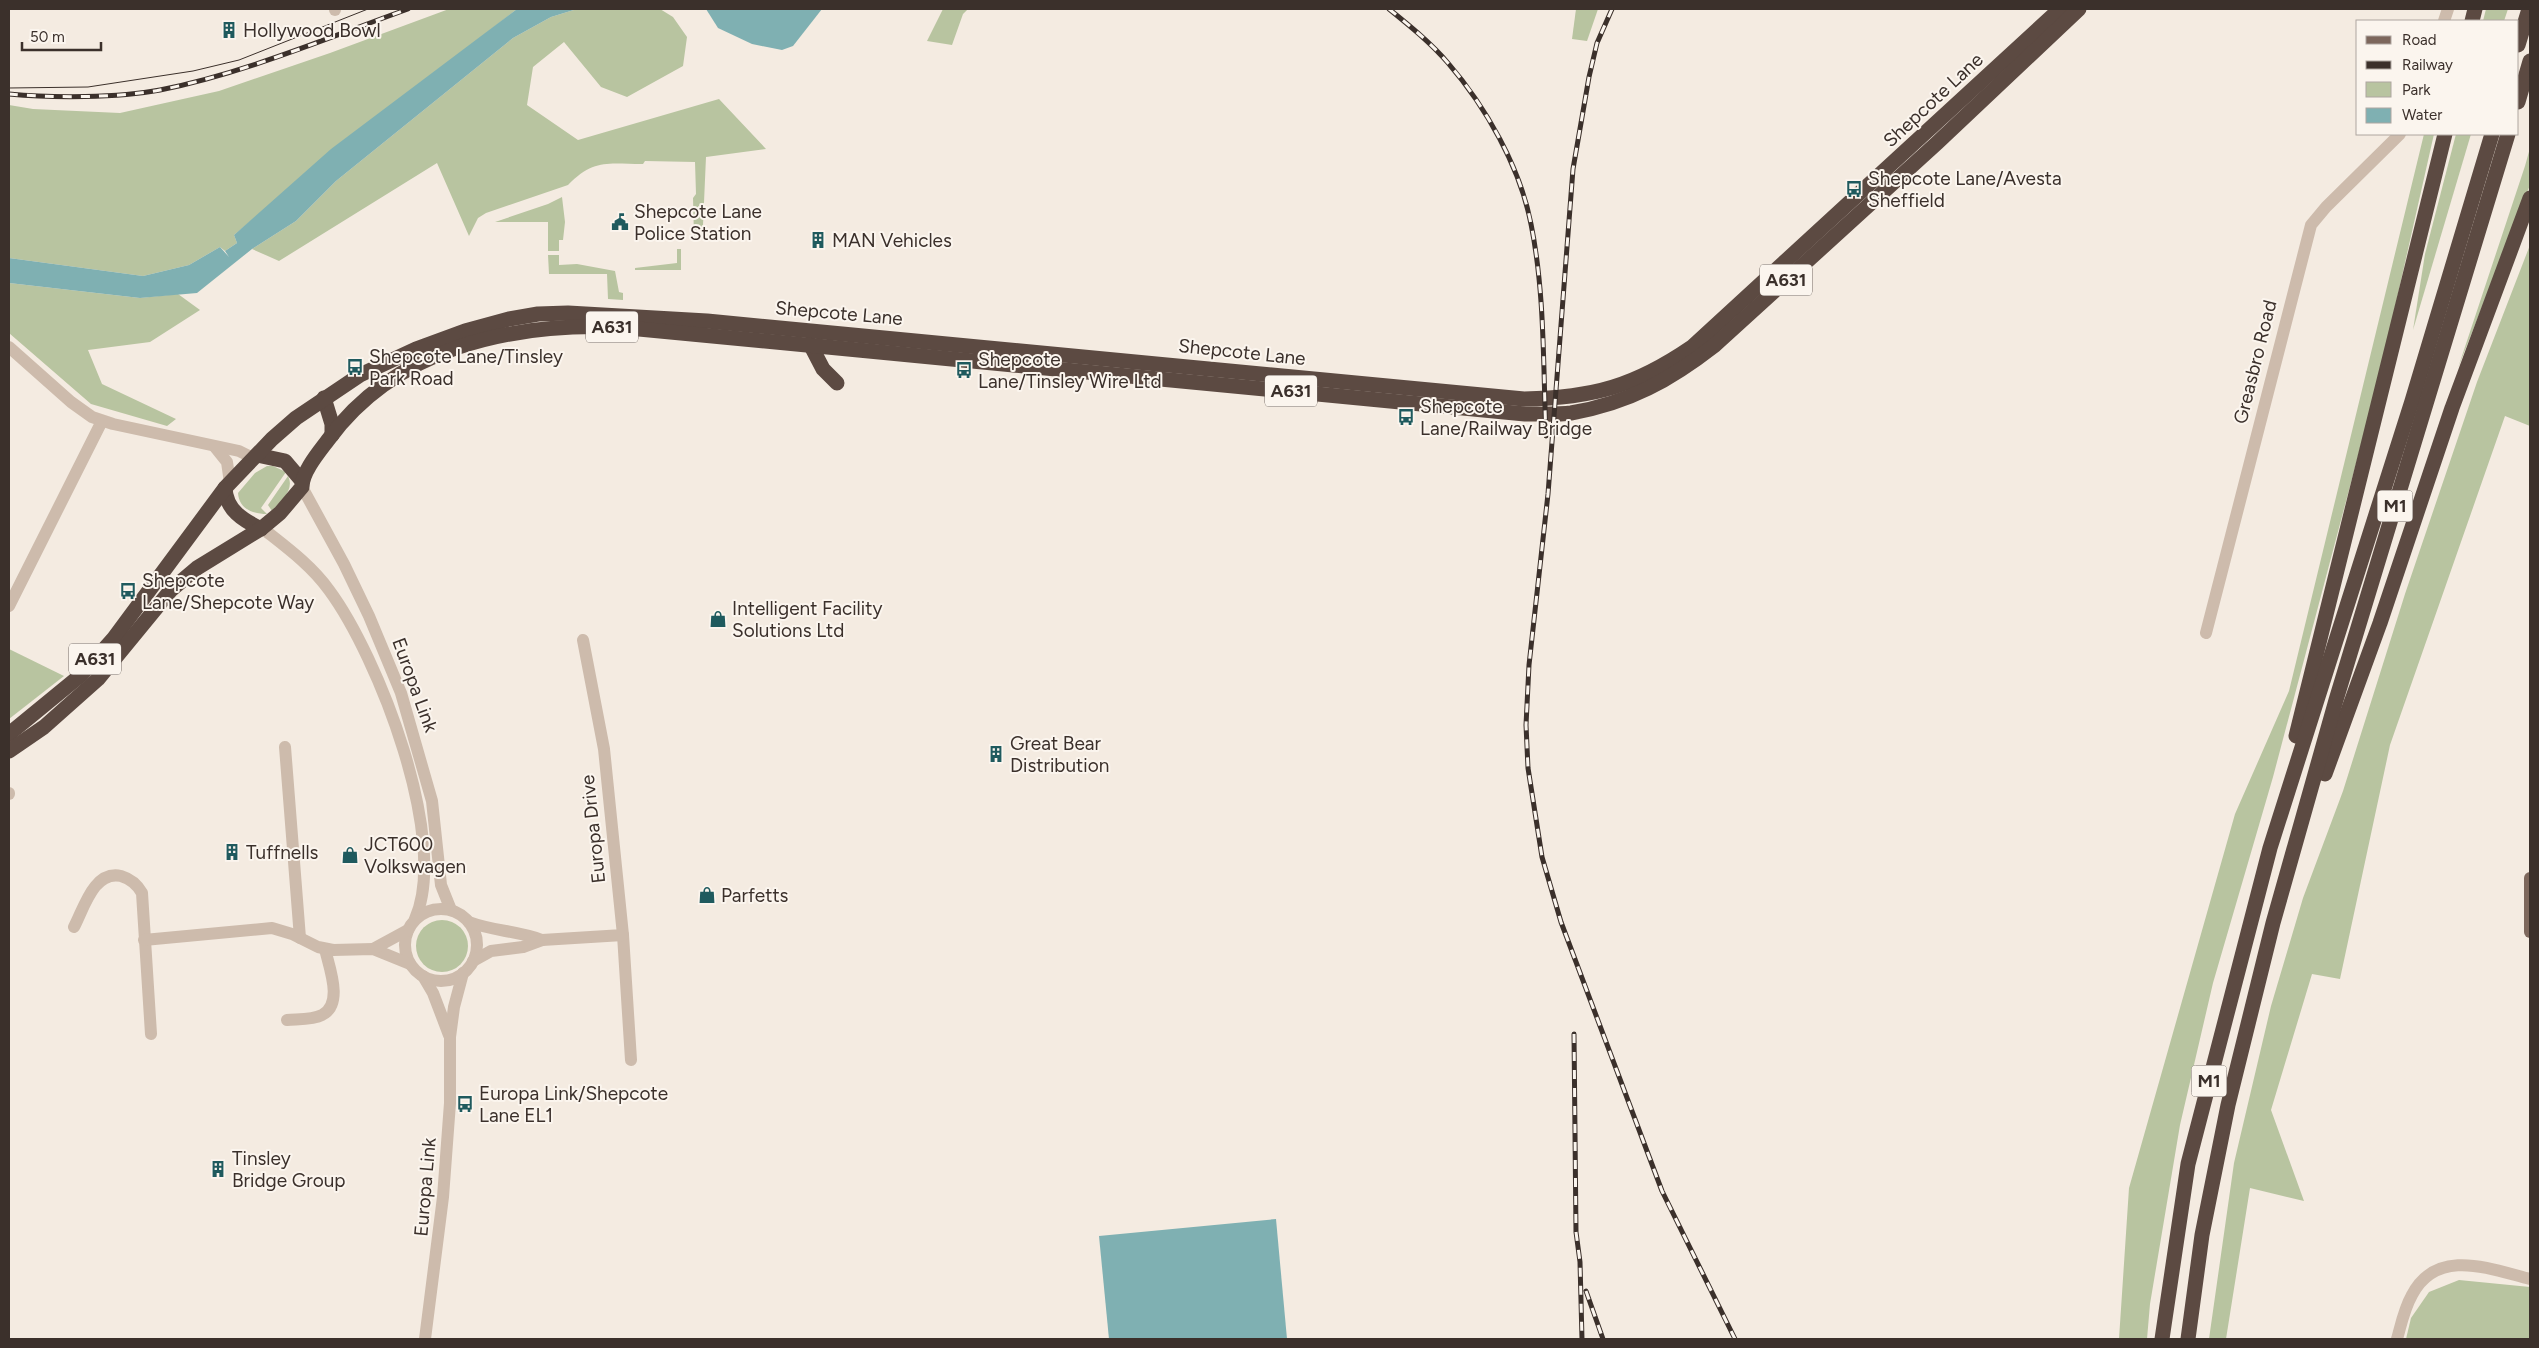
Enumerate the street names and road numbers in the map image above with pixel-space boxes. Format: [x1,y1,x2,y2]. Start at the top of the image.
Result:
street label: Shepcote Lane [1878,48,1988,152]
road number: A631 [1760,264,1812,296]
street label: Shepcote Lane [774,296,904,330]
street label: Greasbro Road [2229,298,2281,426]
road number: A631 [586,312,638,342]
street label: Shepcote Lane [1177,334,1307,370]
road number: A631 [1265,376,1317,406]
road number: M1 [2378,491,2412,522]
street label: Europa Link [387,635,443,736]
road number: A631 [69,644,121,674]
street label: Europa Drive [576,774,610,884]
road number: M1 [2192,1066,2226,1096]
street label: Europa Link [409,1136,441,1237]

